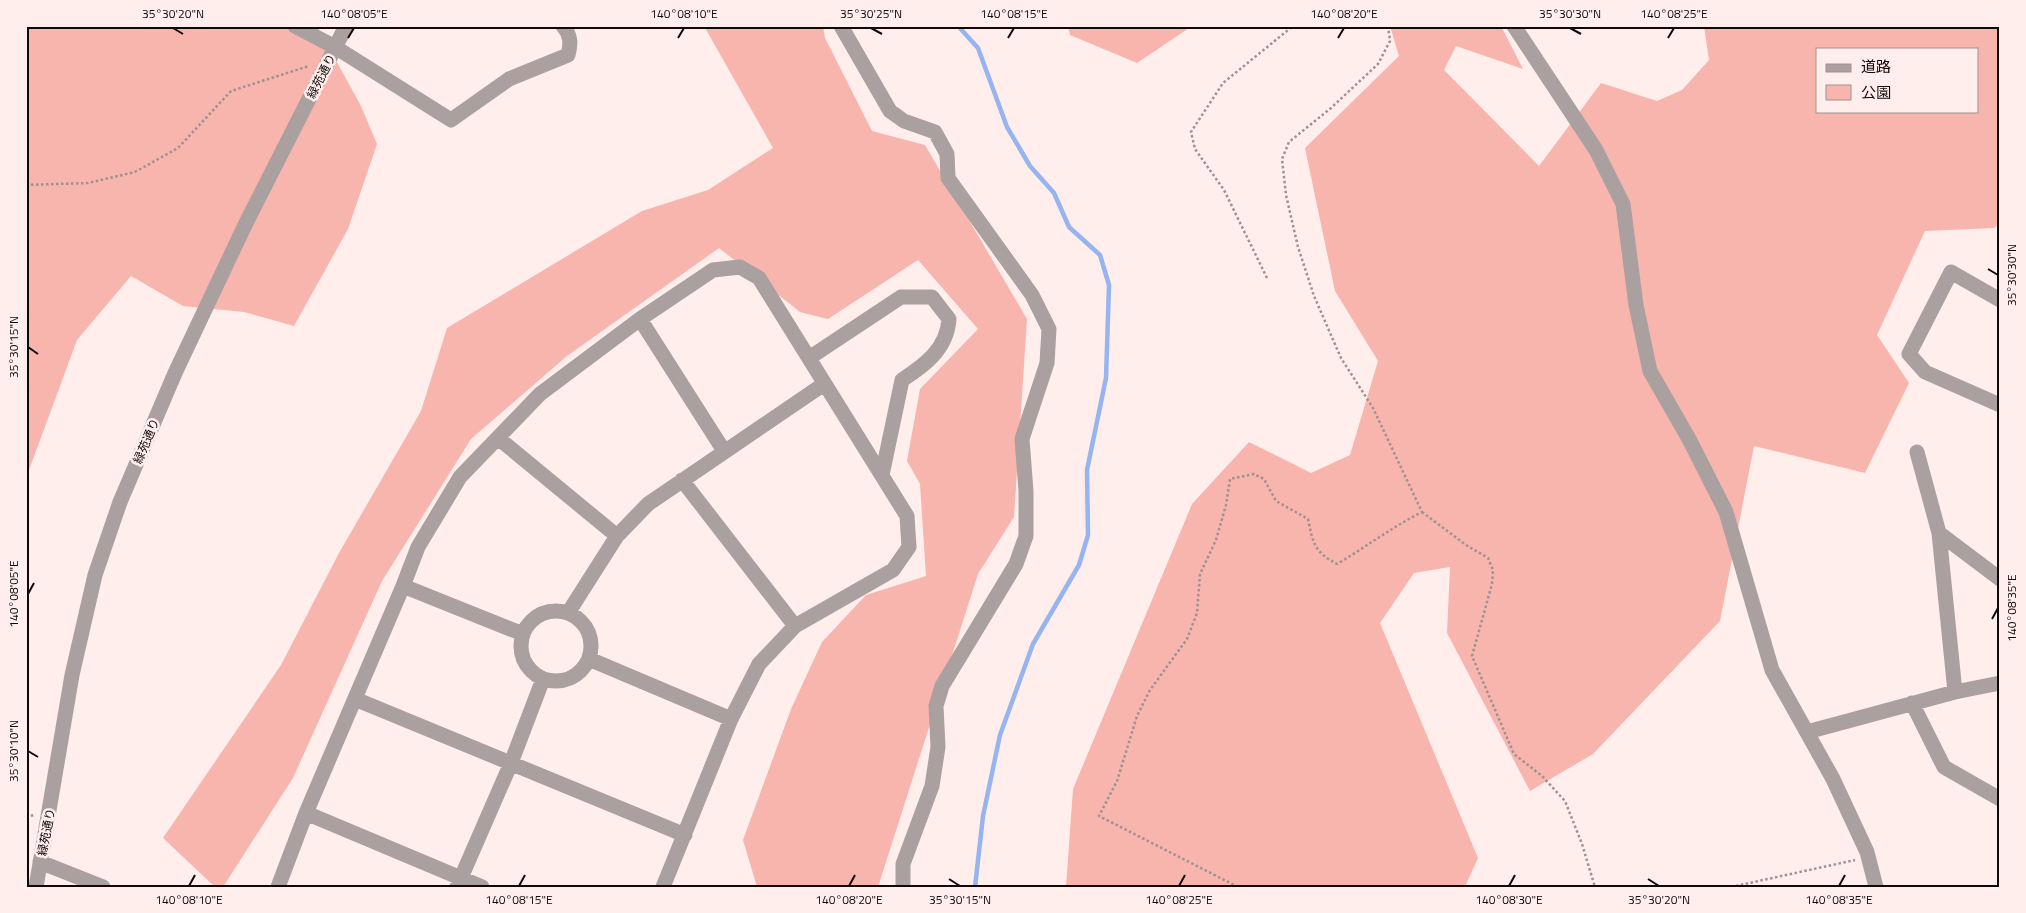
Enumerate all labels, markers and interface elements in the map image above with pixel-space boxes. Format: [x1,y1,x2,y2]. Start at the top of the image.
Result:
text: 35°30'20"N [142,4,204,23]
text: 140°08'05"E [320,4,388,23]
text: 140°08'10"E [650,4,718,23]
text: 35°30'25"N [840,4,902,23]
text: 140°08'15"E [980,4,1048,23]
text: 140°08'20"E [1310,4,1378,23]
text: 35°30'30"N [1539,4,1601,23]
text: 140°08'25"E [1640,4,1708,23]
legend [1816,48,1978,112]
street label: 緑苑通り [302,50,340,102]
text: 道路 [1861,55,1891,78]
text: 公園 [1861,81,1891,104]
text: 35°30'30"N [2002,244,2021,306]
text: 35°30'15"N [4,316,23,378]
street label: 緑苑通り [128,415,164,467]
text: 140°08'05"E [4,560,23,628]
text: 140°08'35"E [2002,574,2021,642]
text: 35°30'10"N [4,720,23,782]
street label: 緑苑通り [32,807,60,857]
text: 140°08'10"E [155,890,223,909]
text: 140°08'15"E [485,890,553,909]
text: 140°08'20"E [815,890,883,909]
text: 35°30'15"N [929,890,991,909]
text: 140°08'25"E [1145,890,1213,909]
text: 140°08'30"E [1475,890,1543,909]
text: 35°30'20"N [1628,890,1690,909]
text: 140°08'35"E [1805,890,1873,909]

